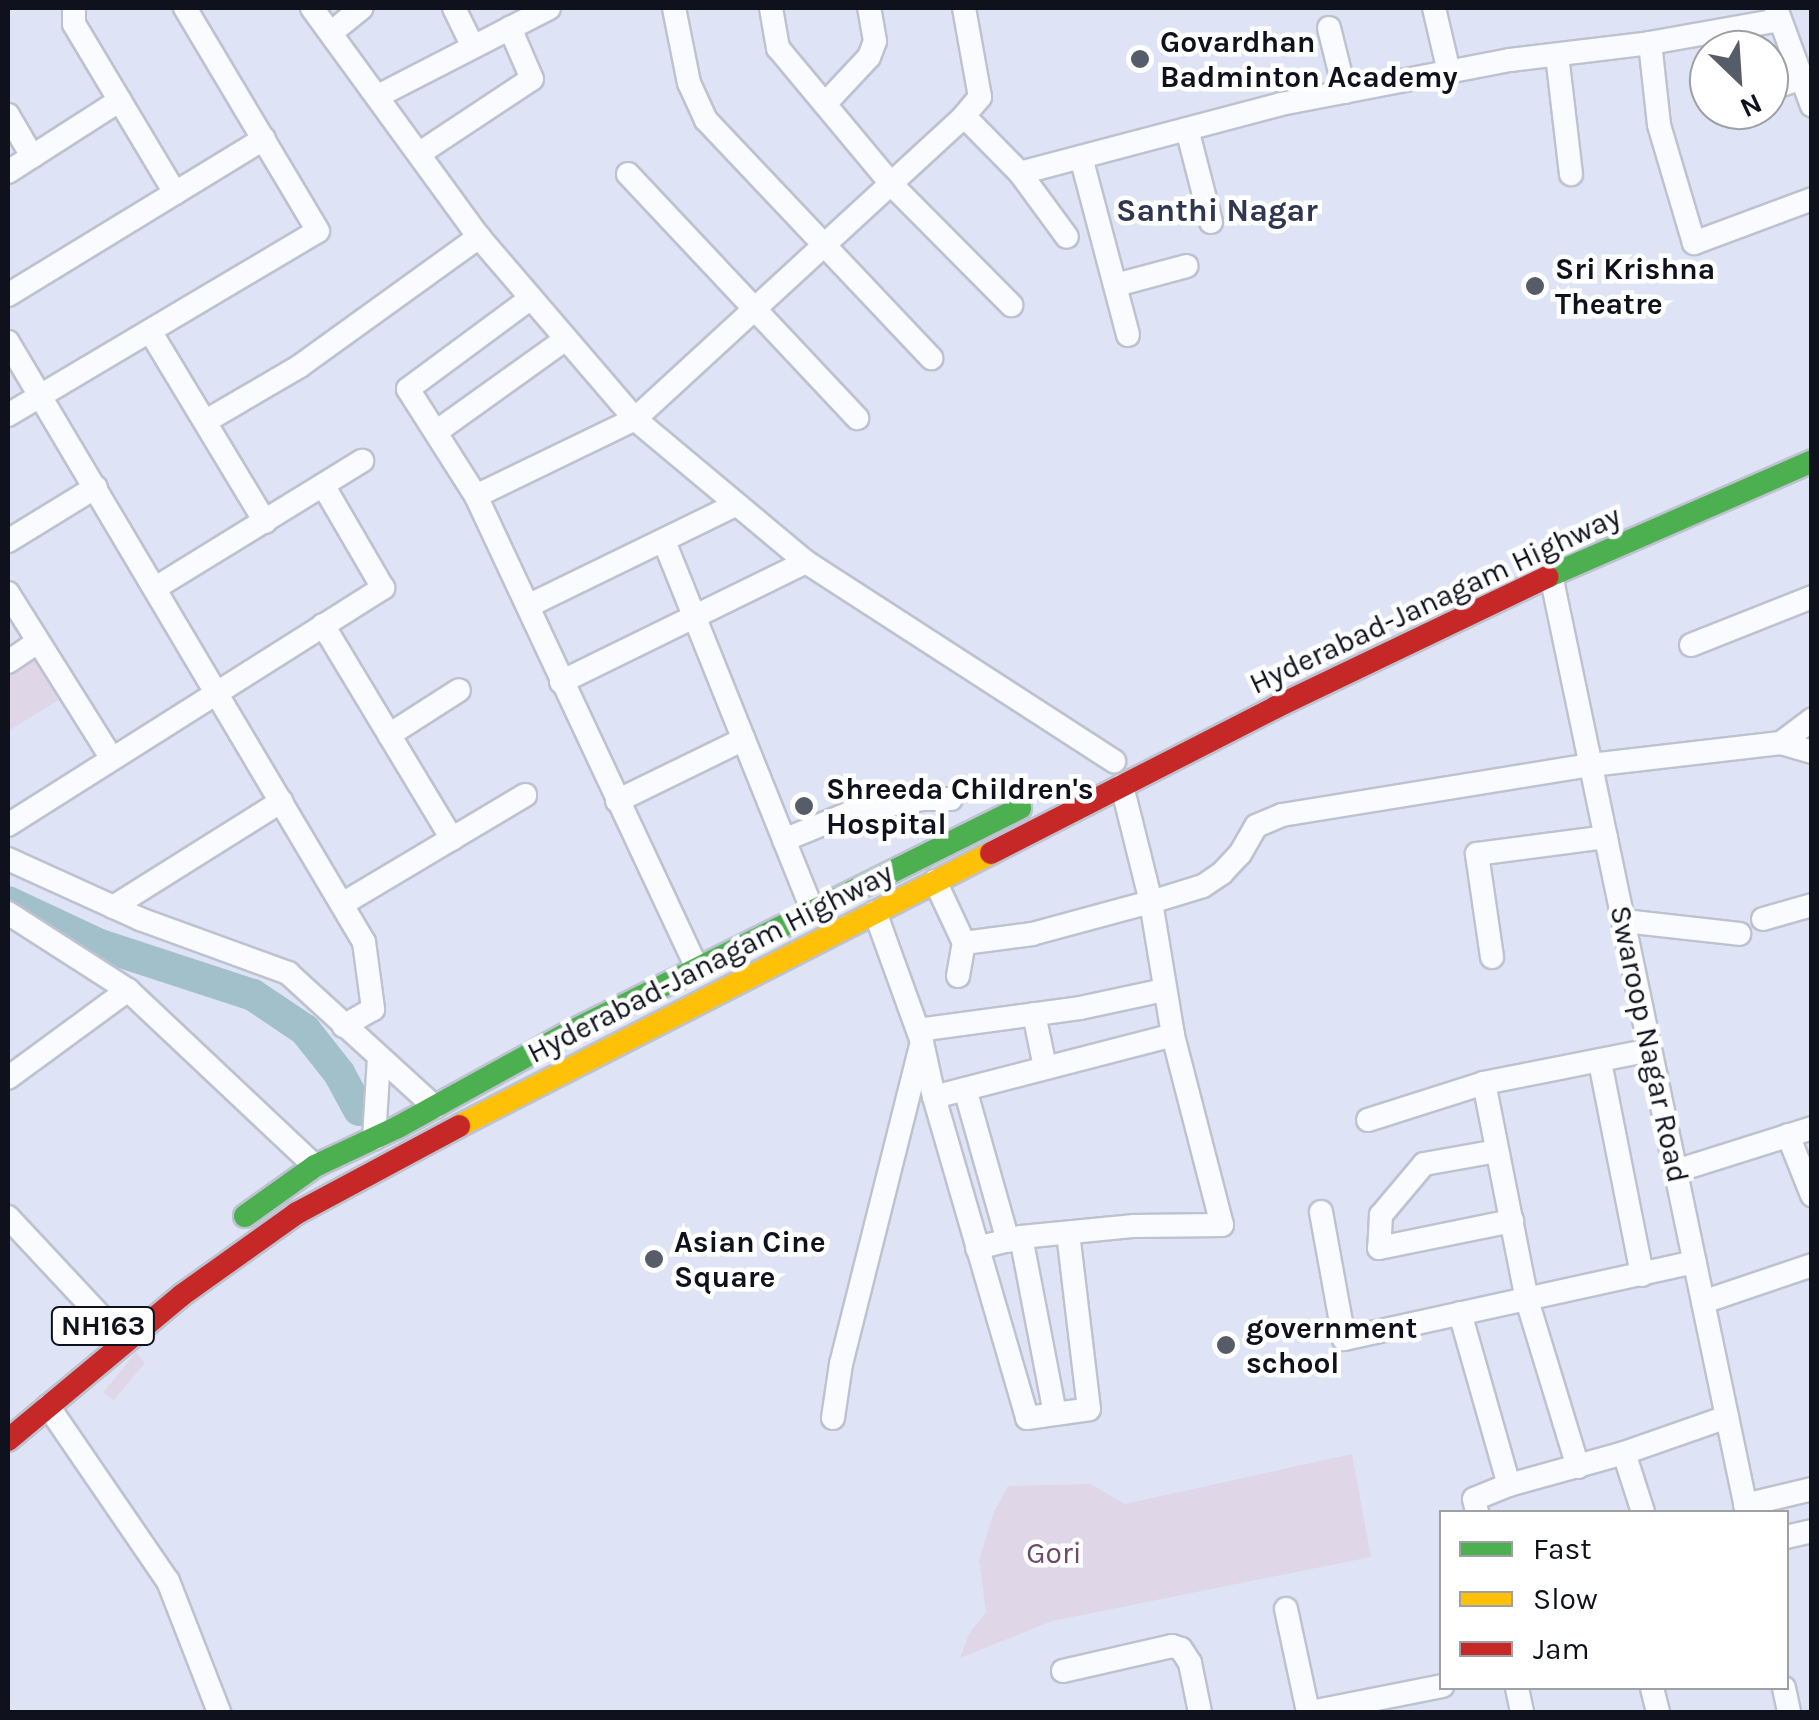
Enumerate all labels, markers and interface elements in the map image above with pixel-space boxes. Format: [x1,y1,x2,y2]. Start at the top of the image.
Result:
place label: Govardhan Badminton Academy [1160,24,1458,94]
north arrow [1689,30,1789,130]
marker: Govardhan Badminton Academy [1129,48,1151,70]
text: N [1735,87,1767,125]
district label: Santhi Nagar [1116,192,1318,230]
place label: Sri Krishna Theatre [1555,251,1715,322]
marker: Sri Krishna Theatre [1524,275,1546,297]
street label: Hyderabad-Janagam Highway [1244,498,1626,702]
place label: Shreeda Children's Hospital [826,771,1094,842]
marker: Shreeda Children's Hospital [791,793,817,819]
street label: Hyderabad-Janagam Highway [521,855,899,1071]
street label: Swaroop Nagar Road [1602,902,1696,1186]
place label: Asian Cine Square [674,1224,826,1294]
marker: Asian Cine Square [643,1248,665,1270]
road number: NH163 [51,1303,156,1349]
place label: government school [1246,1310,1417,1380]
marker: government school [1215,1334,1237,1356]
legend [1439,1510,1789,1690]
text: Fast [1533,1531,1592,1567]
park label: Gori [1026,1535,1082,1571]
text: Slow [1533,1581,1598,1617]
text: Jam [1533,1631,1590,1667]

